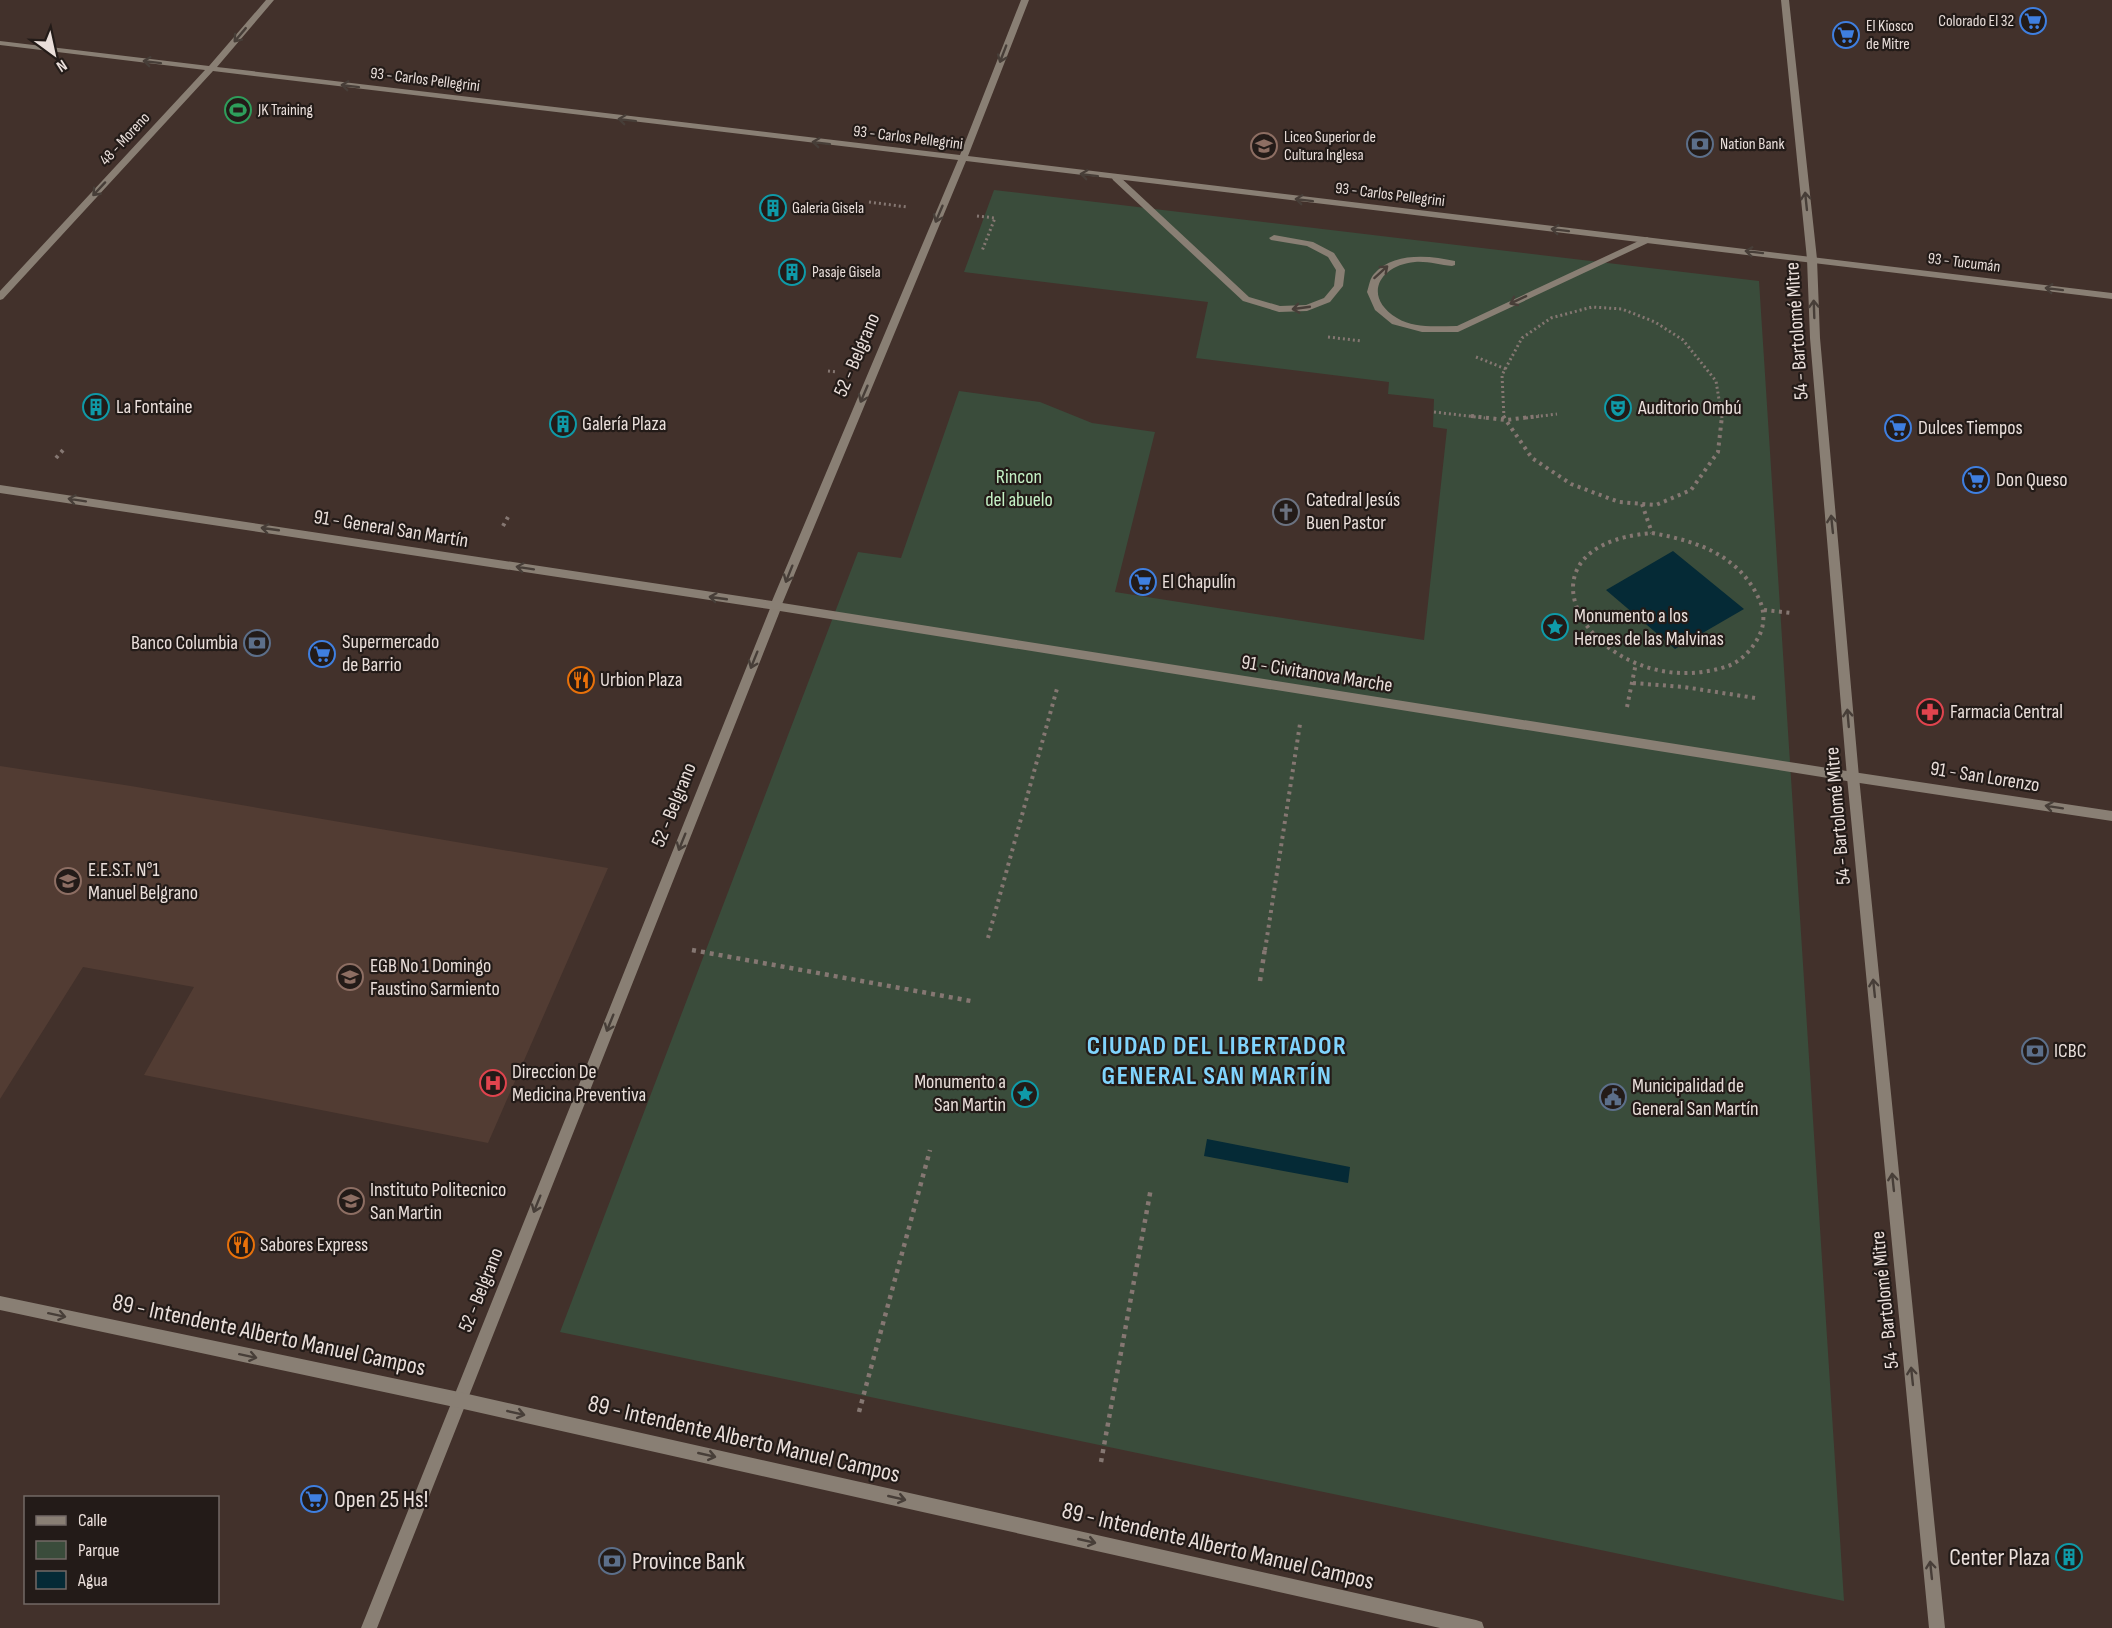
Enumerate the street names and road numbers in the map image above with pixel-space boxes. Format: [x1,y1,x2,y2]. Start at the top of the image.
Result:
street label: 93 - Carlos Pellegrini [369,64,481,96]
street label: 48 - Moreno [96,109,154,169]
street label: 93 - Carlos Pellegrini [852,122,964,154]
street label: 93 - Carlos Pellegrini [1334,179,1446,211]
street label: 93 - Tucumán [1927,249,2001,277]
street label: 54 - Bartolomé Mitre [1780,261,1814,401]
street label: 52 - Belgrano [829,310,885,400]
street label: 91 - General San Martín [312,505,470,553]
street label: 91 - Civitanova Marche [1240,650,1394,698]
street label: 54 - Bartolomé Mitre [1820,746,1856,886]
street label: 91 - San Lorenzo [1929,757,2041,797]
street label: 52 - Belgrano [646,759,702,851]
street label: 54 - Bartolomé Mitre [1866,1230,1904,1370]
street label: 52 - Belgrano [453,1244,509,1336]
street label: 89 - Intendente Alberto Manuel Campos [110,1288,428,1382]
street label: 89 - Intendente Alberto Manuel Campos [585,1389,903,1489]
street label: 89 - Intendente Alberto Manuel Campos [1059,1496,1377,1596]

